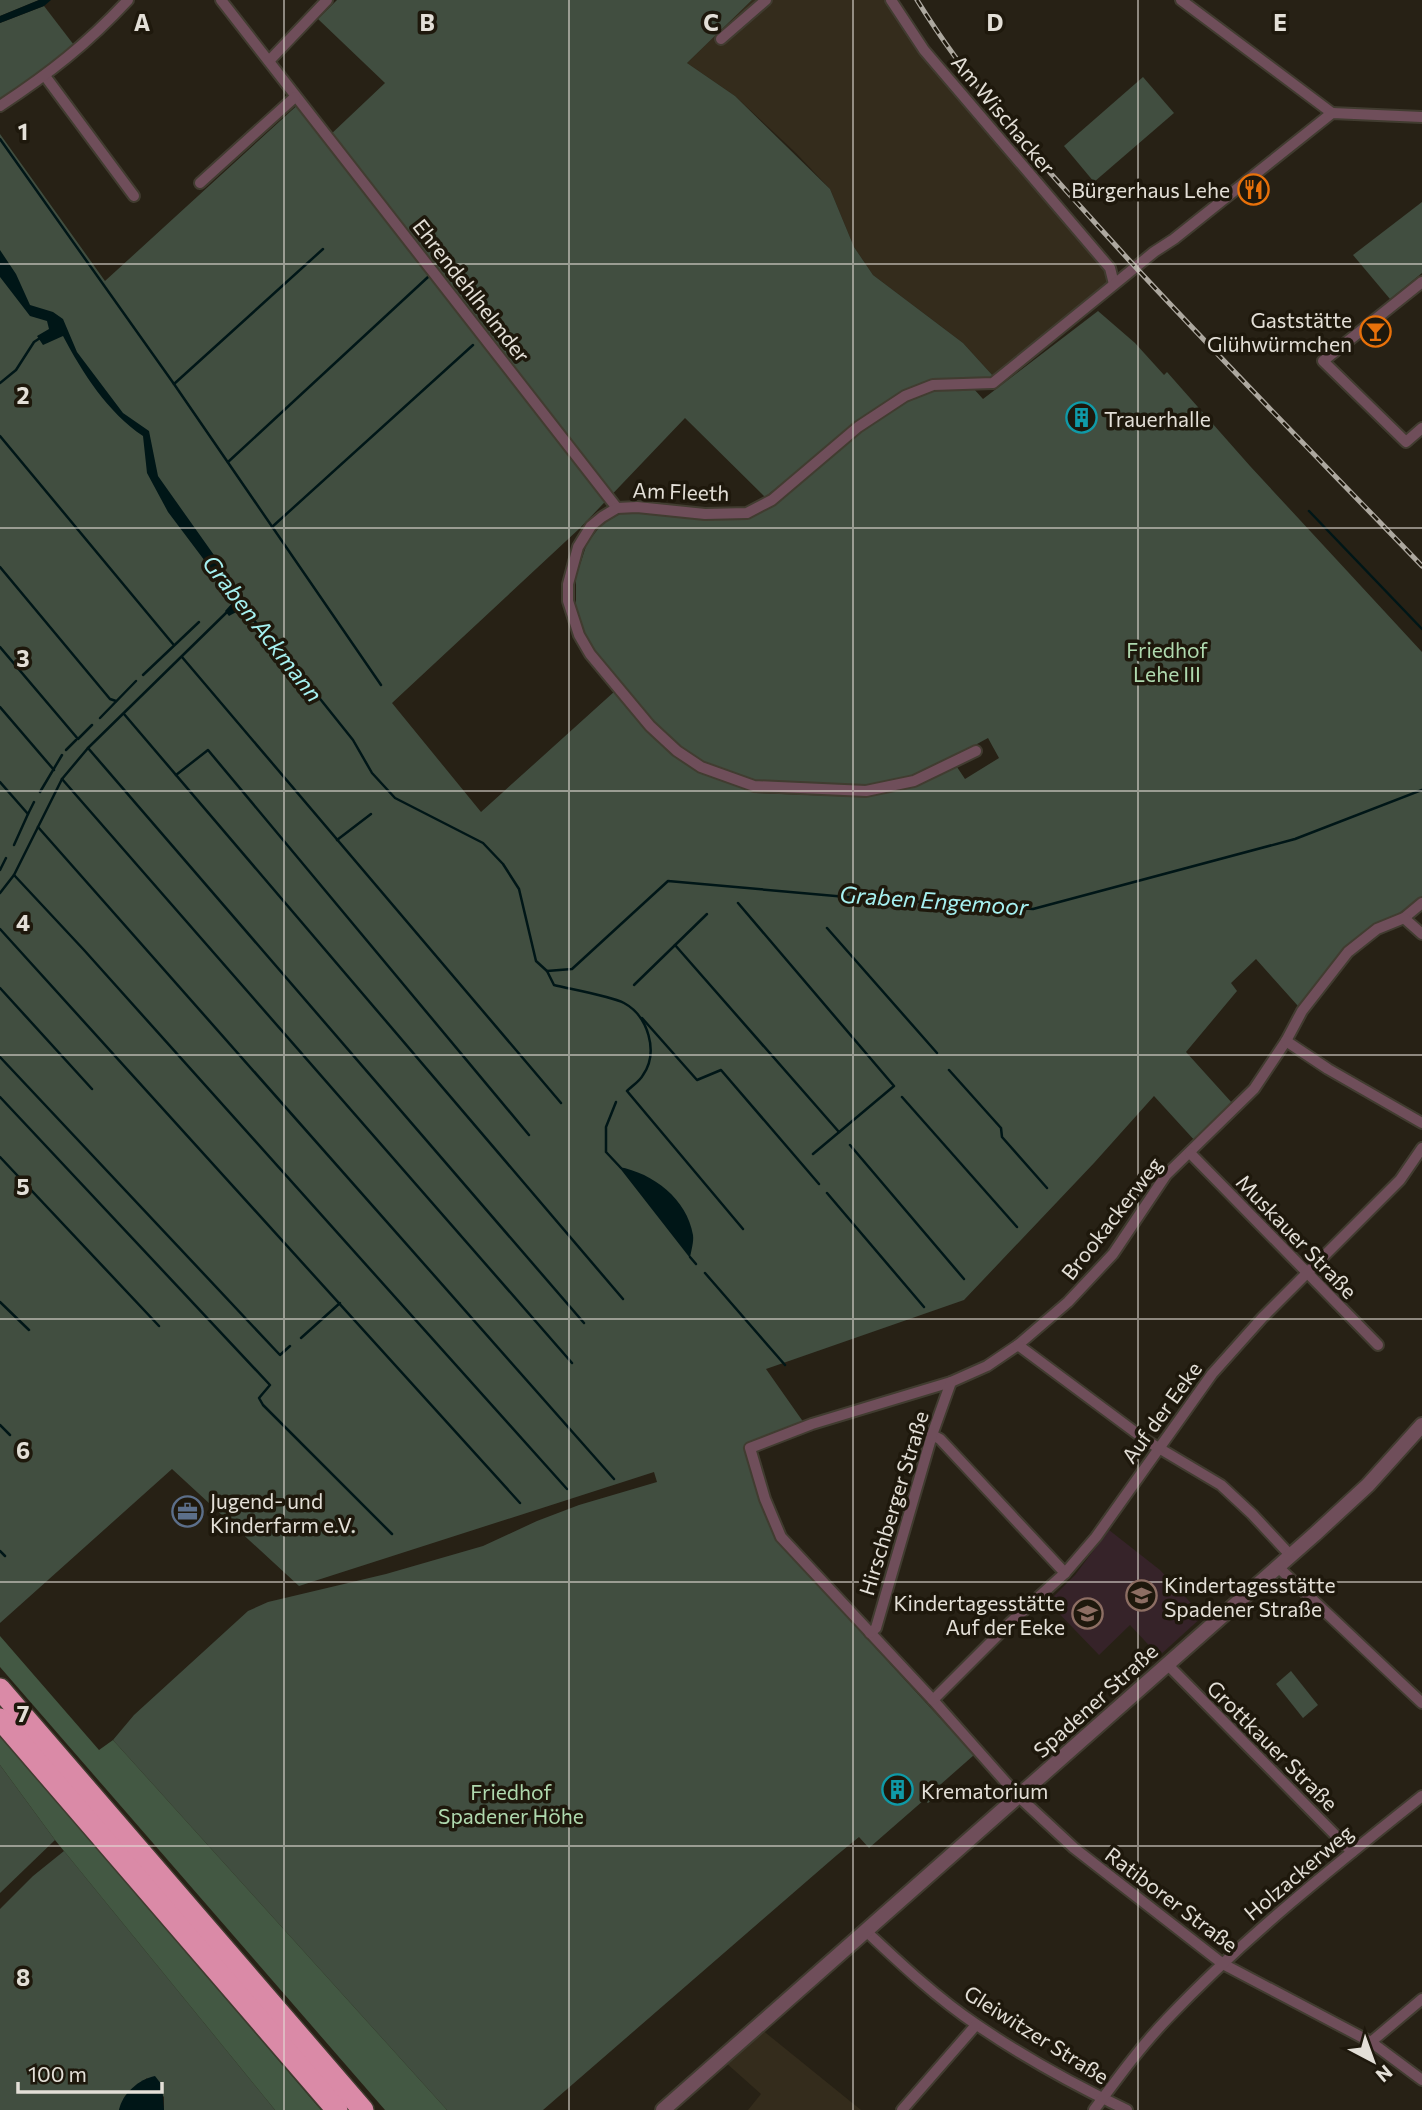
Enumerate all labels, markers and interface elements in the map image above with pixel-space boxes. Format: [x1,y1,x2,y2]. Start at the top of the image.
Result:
text: A [134,8,151,36]
text: B [419,8,435,36]
text: C [703,8,719,36]
text: D [987,8,1004,36]
text: E [1273,8,1287,36]
street label: Am Wischacker [947,50,1061,178]
text: 1 [18,117,28,145]
restaurant icon: Bürgerhaus Lehe [1236,172,1270,206]
place label: Bürgerhaus Lehe [1071,177,1230,202]
street label: Ehrendehlhelmder [408,214,536,366]
place label: Gaststätte Glühwürmchen [1207,307,1352,356]
bar icon: Gaststätte Glühwürmchen [1358,314,1392,348]
text: 2 [16,381,30,409]
building icon: Trauerhalle [1064,401,1098,435]
place label: Trauerhalle [1104,406,1211,431]
street label: Am Fleeth [632,477,730,505]
water label: Graben Ackmann [197,549,329,707]
park label: Friedhof Lehe III [1126,637,1208,686]
text: 3 [16,644,30,672]
water label: Graben Engemoor [839,879,1030,921]
text: 4 [16,908,30,936]
street label: Brookackerweg [1055,1152,1167,1284]
street label: Muskauer Straße [1232,1169,1362,1303]
text: 5 [16,1172,30,1200]
street label: Auf der Eeke [1116,1356,1206,1468]
street label: Hirschberger Straße [853,1408,933,1598]
text: 6 [16,1436,30,1464]
place label: Jugend- und Kinderfarm e.V. [210,1488,356,1537]
office icon: Jugend- und Kinderfarm e.V. [170,1495,204,1529]
place label: Kindertagesstätte Spadener Straße [1164,1572,1336,1621]
school or university icon: Kindertagesstätte Spadener Straße [1124,1579,1158,1613]
place label: Kindertagesstätte Auf der Eeke [893,1590,1065,1639]
school or university icon: Kindertagesstätte Auf der Eeke [1071,1597,1105,1631]
street label: Spadener Straße [1028,1638,1162,1762]
street label: Grottkauer Straße [1203,1675,1343,1815]
text: 7 [17,1699,29,1727]
building icon: Krematorium [881,1773,915,1807]
place label: Krematorium [921,1778,1048,1803]
park label: Friedhof Spadener Höhe [438,1779,584,1828]
street label: Holzackerweg [1238,1819,1358,1925]
street label: Ratiborer Straße [1101,1841,1243,1957]
text: 8 [16,1963,30,1991]
street label: Gleiwitzer Straße [960,1980,1114,2088]
north arrow [1338,2026,1408,2096]
scale bar [18,2050,161,2094]
text: 100 m [28,2061,87,2086]
text: N [1372,2061,1397,2088]

